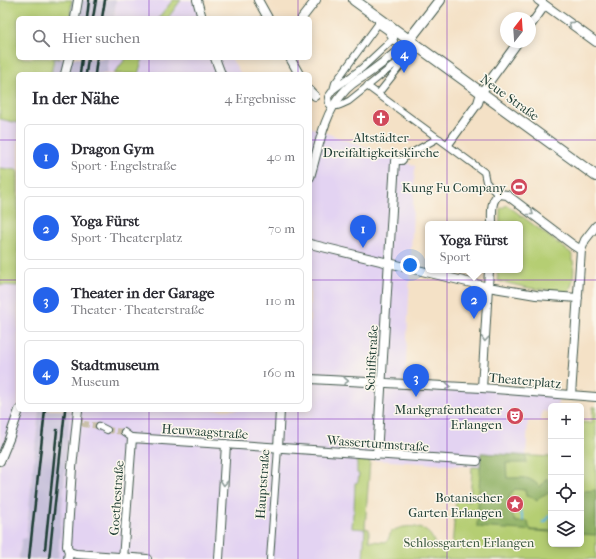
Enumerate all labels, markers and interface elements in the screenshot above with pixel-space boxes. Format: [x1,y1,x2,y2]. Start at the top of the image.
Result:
north arrow [500,12,536,48]
search box [16,16,312,60]
one-way arrow [568,22,575,29]
icon: search [30,27,52,49]
text: Hier suchen [62,29,140,47]
pin: 4 [391,40,417,73]
street label: Neue Straße [477,71,542,124]
text: In der Nähe [32,88,119,108]
text: 4 Ergebnisse [225,91,296,106]
church icon: Altstädter Dreifaltigkeitskirche [371,108,391,128]
place label: Altstädter Dreifaltigkeitskirche [323,130,440,160]
text: Dragon Gym [71,140,154,158]
text: 1 [44,149,48,164]
text: 40 m [267,149,295,164]
text: Sport · Engelstraße [71,158,177,173]
sports icon: Kung Fu Company [509,177,529,197]
place label: Kung Fu Company [402,180,507,195]
one-way arrow [527,208,534,215]
text: Yoga Fürst [71,212,139,230]
pin: 1 [350,215,376,248]
text: 2 [43,221,49,236]
text: 70 m [268,221,295,236]
popup [425,221,523,273]
text: Sport · Theaterplatz [71,230,182,245]
text: Yoga Fürst [440,231,508,249]
text: Sport [440,249,470,264]
your location [400,255,420,275]
text: Theater in der Garage [71,284,214,302]
pin: 2 [461,286,487,319]
text: 3 [43,293,49,308]
text: 110 m [265,293,295,308]
text: Theater · Theaterstraße [71,302,204,317]
street label: Schiffstraße [362,324,381,391]
one-way arrow [481,337,489,343]
text: Stadtmuseum [71,356,159,374]
pin: 3 [403,364,429,397]
text: 4 [42,365,50,380]
text: 160 m [263,365,295,380]
street label: Theaterplatz [488,370,562,391]
text: Museum [71,374,119,389]
one-way arrow [343,377,349,385]
one-way arrow [445,382,451,391]
place label: Markgrafentheater Erlangen [395,402,502,432]
map controls [548,403,584,547]
button: + [548,403,584,439]
theatre icon: Markgrafentheater Erlangen [505,406,525,426]
street label: Heuwaagstraße [161,421,249,442]
street label: Wasserturmstraße [325,432,430,455]
button: − [548,439,584,475]
street label: Hauptstraße [253,448,272,519]
street label: Goethestraße [106,460,127,536]
button: locate [548,475,584,511]
one-way arrow [219,480,228,486]
place label: Botanischer Garten Erlangen [408,490,502,520]
place icon: Botanischer Garten Erlangen [505,494,525,514]
button: layers [548,511,584,547]
park label: Schlossgarten Erlangen [404,535,535,550]

